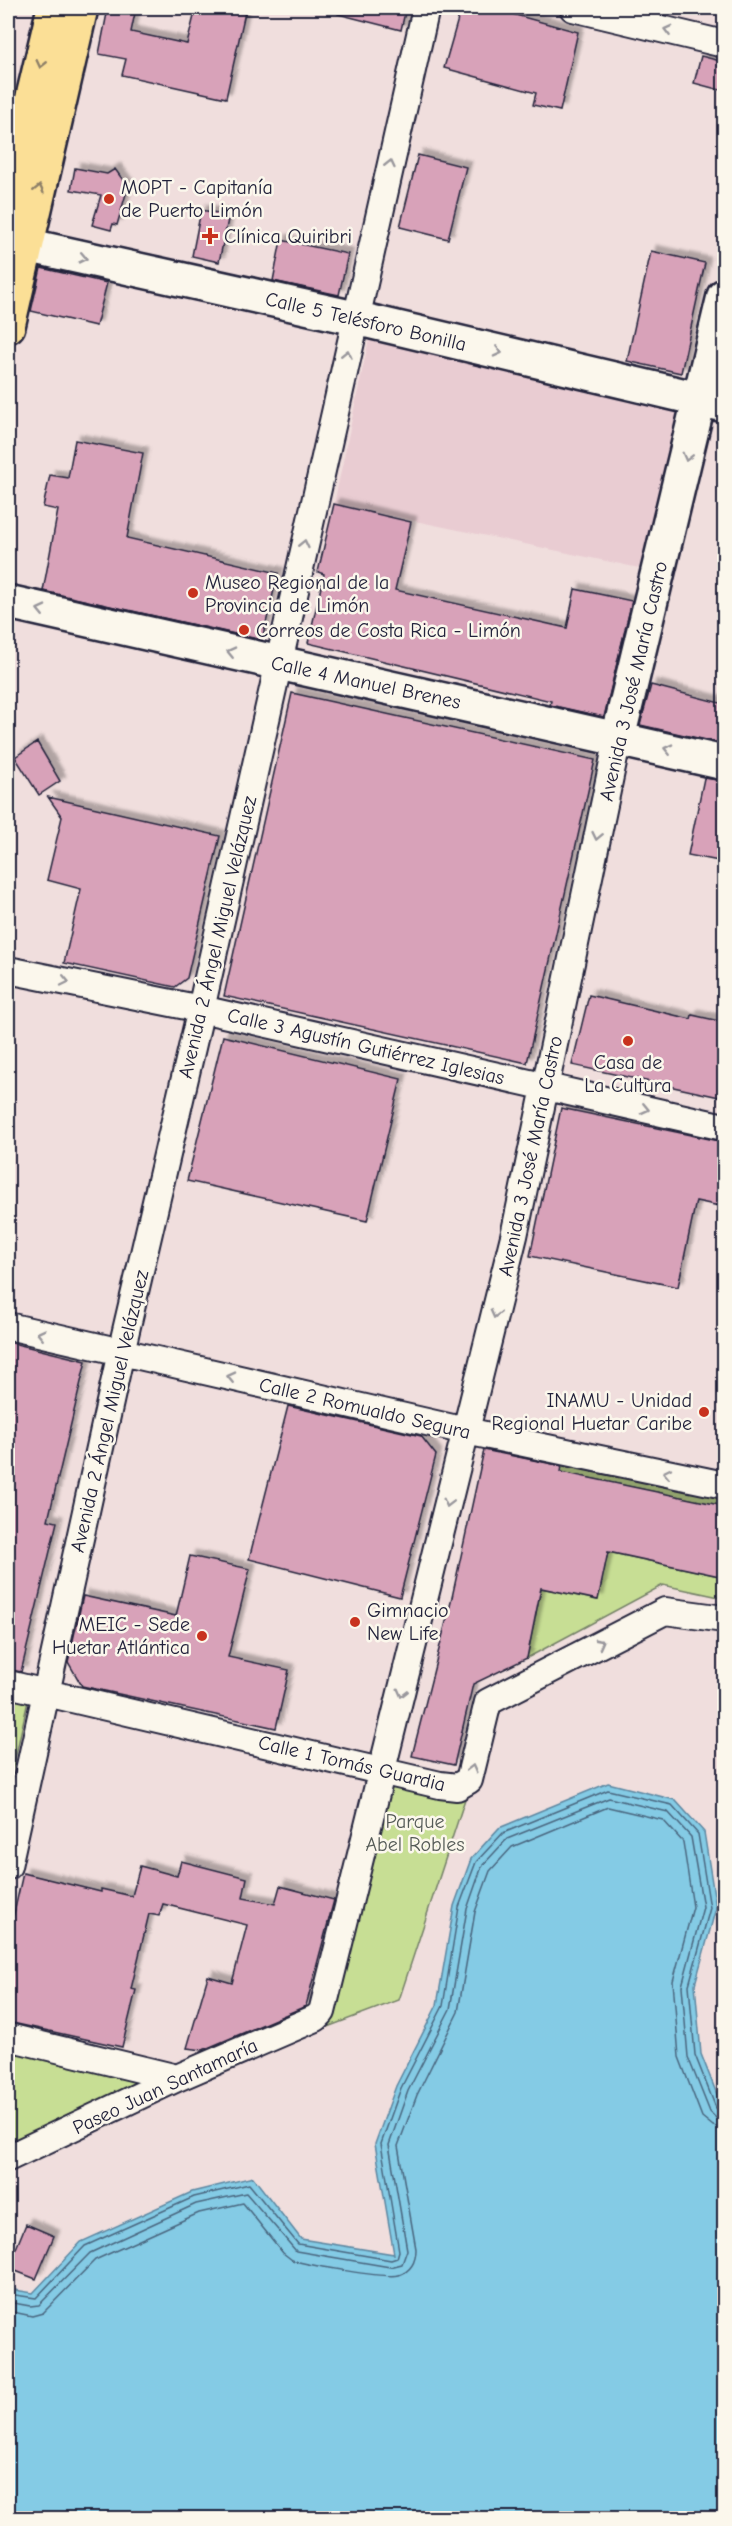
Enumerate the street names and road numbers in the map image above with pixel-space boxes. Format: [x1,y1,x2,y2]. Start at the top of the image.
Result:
street label: Calle 5 Telésforo Bonilla [263,287,469,356]
street label: Avenida 3 José María Castro [595,559,672,803]
street label: Calle 4 Manuel Brenes [269,651,463,714]
street label: Avenida 2 Ángel Miguel Velázquez [173,793,261,1081]
street label: Calle 3 Agustín Gutiérrez Iglesias [225,1003,507,1090]
street label: Avenida 3 José María Castro [494,1034,567,1279]
street label: Avenida 2 Ángel Miguel Velázquez [65,1267,153,1555]
street label: Calle 2 Romualdo Segura [257,1373,473,1444]
street label: Calle 1 Tomás Guardia [256,1731,448,1796]
street label: Paseo Juan Santamaría [69,2034,261,2139]

